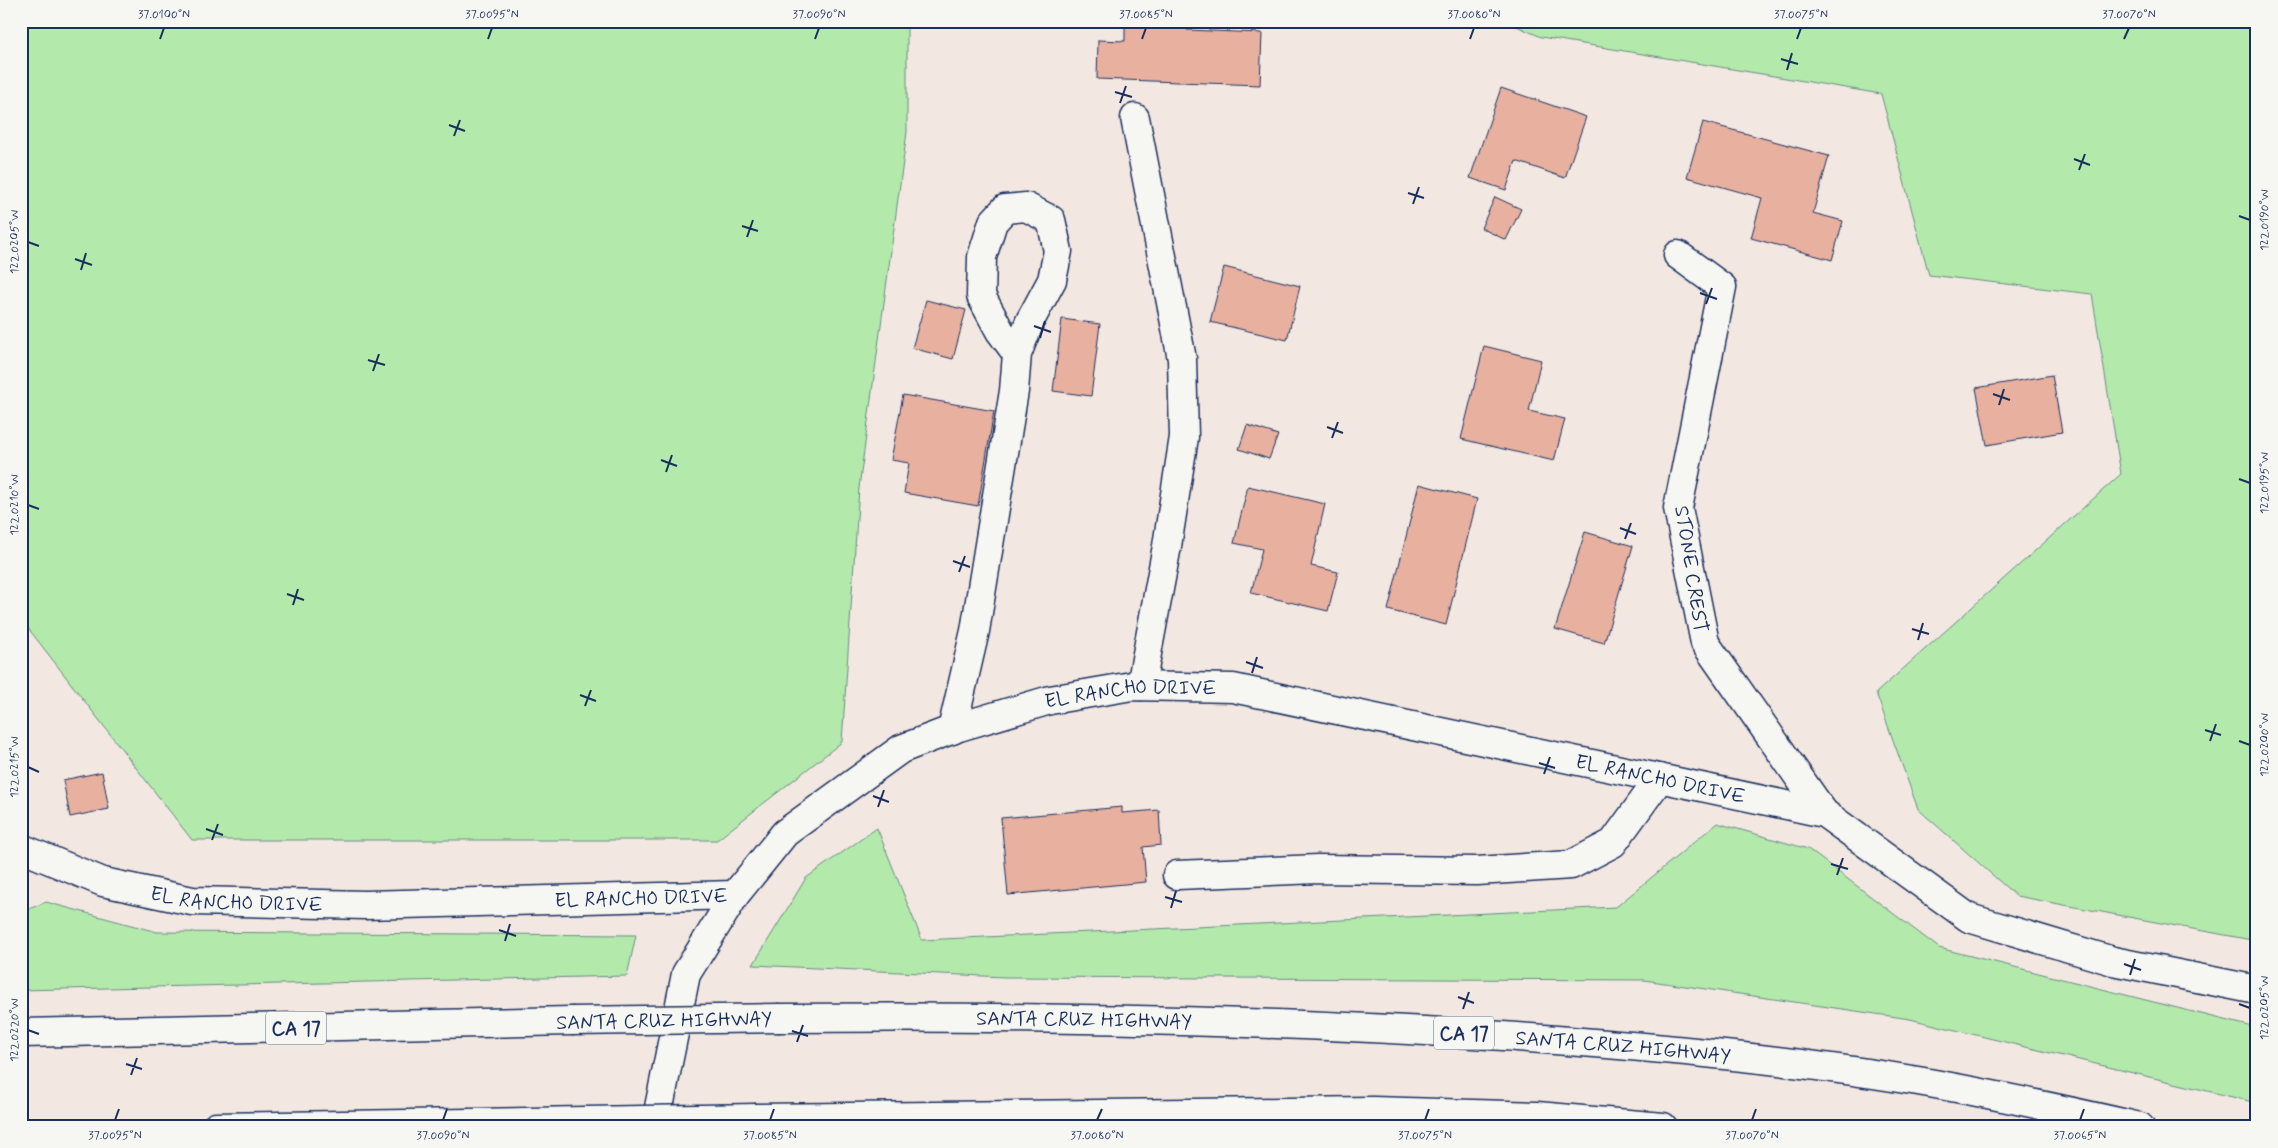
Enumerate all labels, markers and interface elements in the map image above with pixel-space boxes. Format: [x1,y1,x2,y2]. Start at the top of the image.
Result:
text: 37.0100°N [138,7,190,23]
text: 37.0095°N [465,7,519,23]
text: 37.0090°N [793,7,845,23]
text: 37.0085°N [1119,7,1173,23]
text: 37.0080°N [1447,7,1501,23]
text: 37.0075°N [1774,7,1828,23]
text: 37.0070°N [2102,7,2156,23]
text: 122.0190°W [2257,189,2273,251]
text: 122.0205°W [7,210,23,274]
text: 122.0195°W [2257,452,2273,514]
text: 122.0210°W [7,474,23,536]
street label: STONE CREST [1667,504,1714,635]
street label: EL RANCHO DRIVE [1043,674,1217,716]
text: 122.0200°W [2257,713,2273,777]
text: 122.0215°W [7,736,23,798]
street label: EL RANCHO DRIVE [1573,749,1748,811]
street label: EL RANCHO DRIVE [148,880,323,919]
street label: EL RANCHO DRIVE [554,883,728,915]
text: 122.0205°W [2257,976,2273,1040]
text: 122.0220°W [7,998,23,1062]
street label: SANTA CRUZ HIGHWAY [556,1006,772,1037]
street label: SANTA CRUZ HIGHWAY [976,1006,1192,1036]
road number: CA 17 [266,1011,326,1044]
road number: CA 17 [1434,1016,1494,1050]
street label: SANTA CRUZ HIGHWAY [1514,1025,1732,1071]
text: 37.0095°N [88,1128,142,1144]
text: 37.0090°N [417,1128,469,1144]
text: 37.0085°N [743,1128,797,1144]
text: 37.0080°N [1070,1128,1124,1144]
text: 37.0075°N [1398,1128,1452,1144]
text: 37.0070°N [1725,1128,1779,1144]
text: 37.0065°N [2054,1128,2106,1144]

